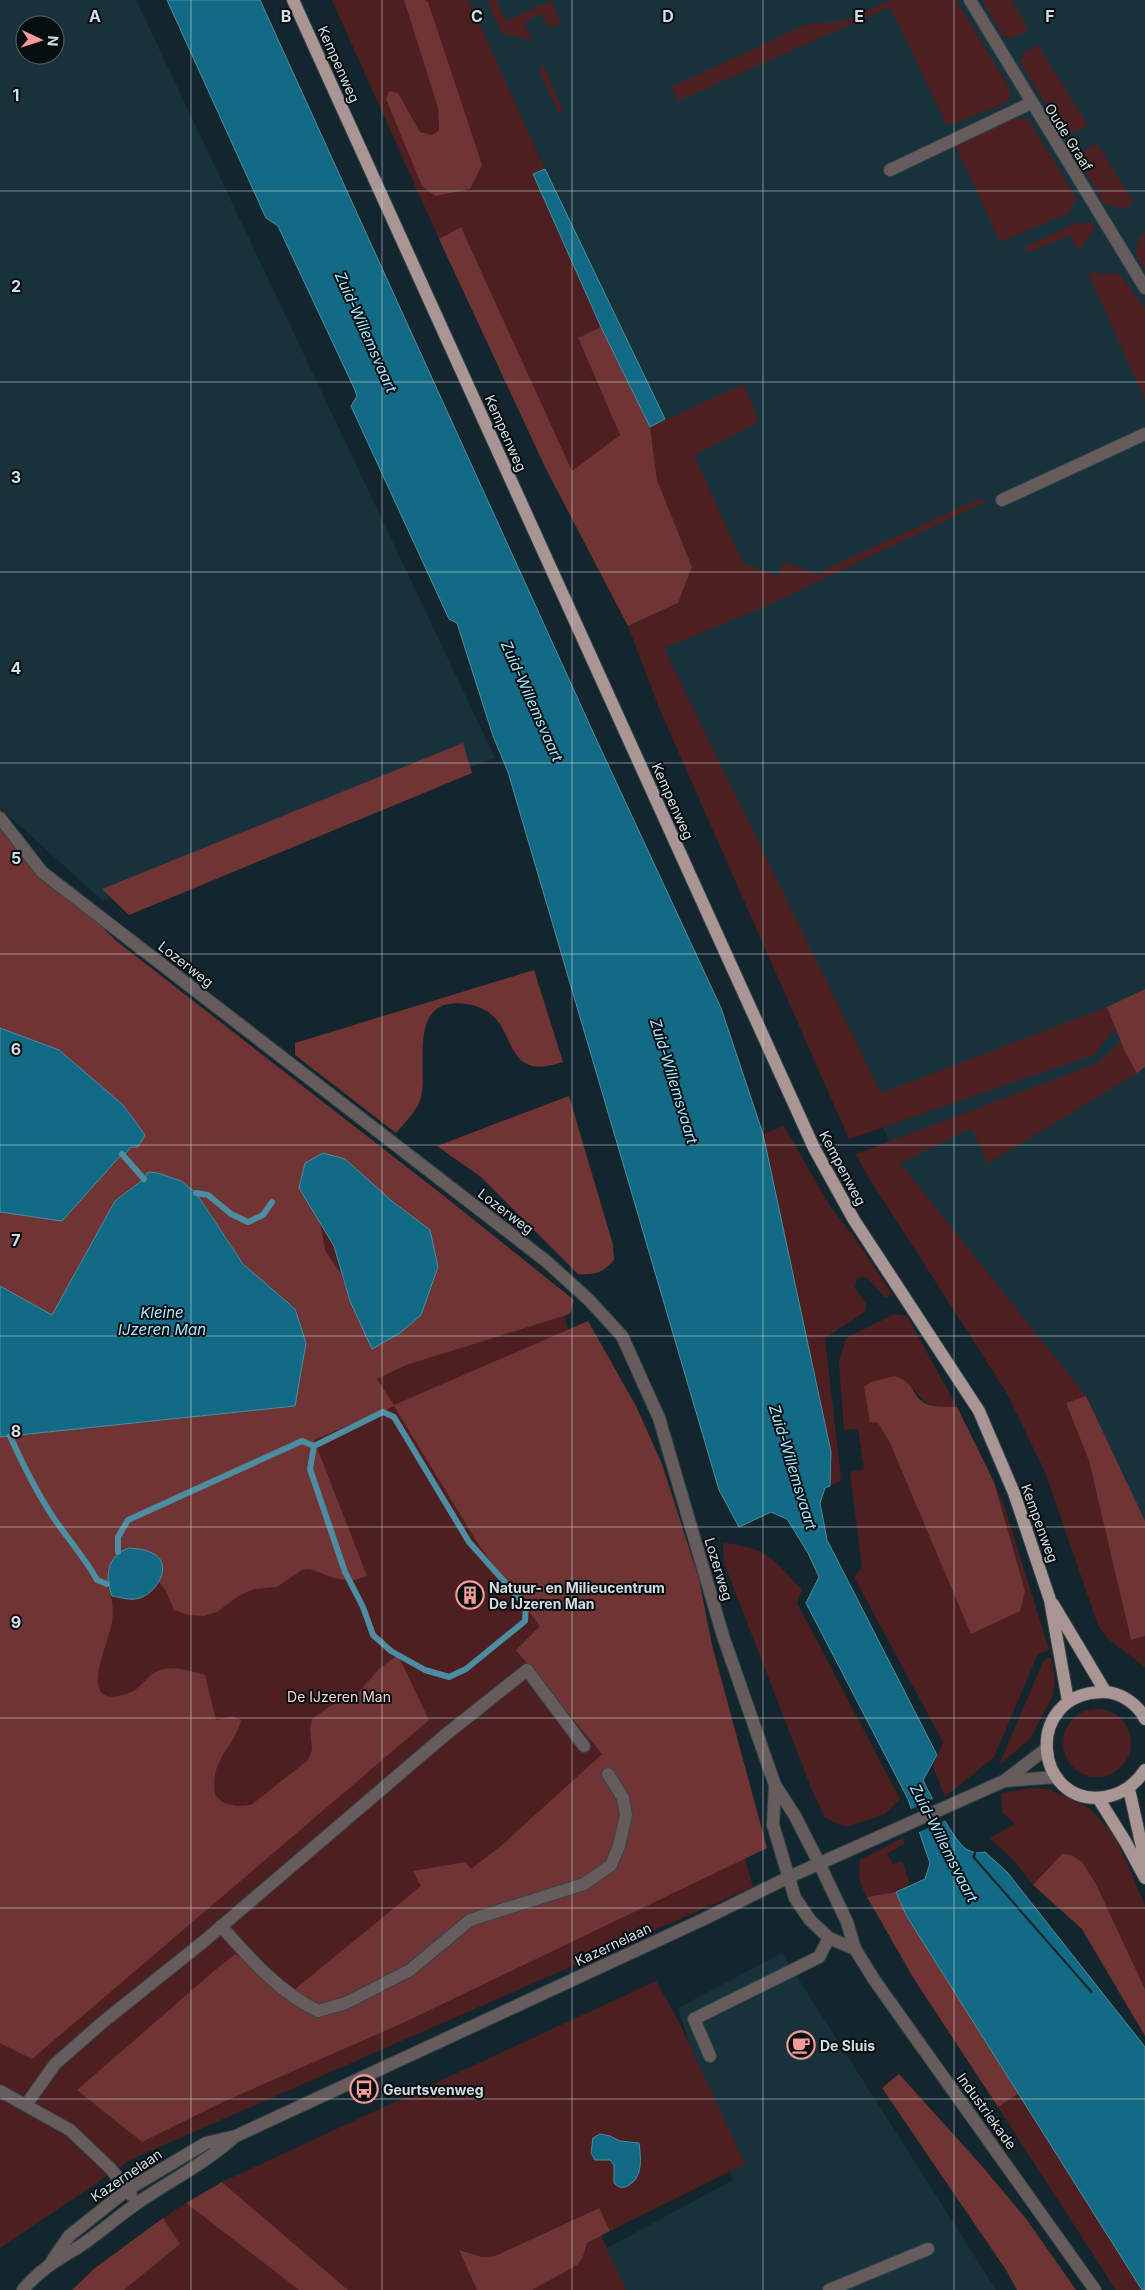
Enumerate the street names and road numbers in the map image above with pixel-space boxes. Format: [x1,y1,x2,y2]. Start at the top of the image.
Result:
street label: Kempenweg [315,23,363,105]
street label: Oude Graaf [1042,100,1096,174]
street label: Kempenweg [482,392,530,474]
street label: Kempenweg [649,760,697,842]
street label: Lozerweg [155,937,217,991]
street label: Kempenweg [816,1128,870,1208]
street label: Lozerweg [475,1185,537,1237]
street label: Kempenweg [1018,1481,1062,1565]
street label: Lozerweg [701,1535,737,1603]
street label: Kazernelaan [572,1919,654,1969]
street label: Industriekade [954,2070,1020,2152]
street label: Kazernelaan [87,2145,165,2205]

